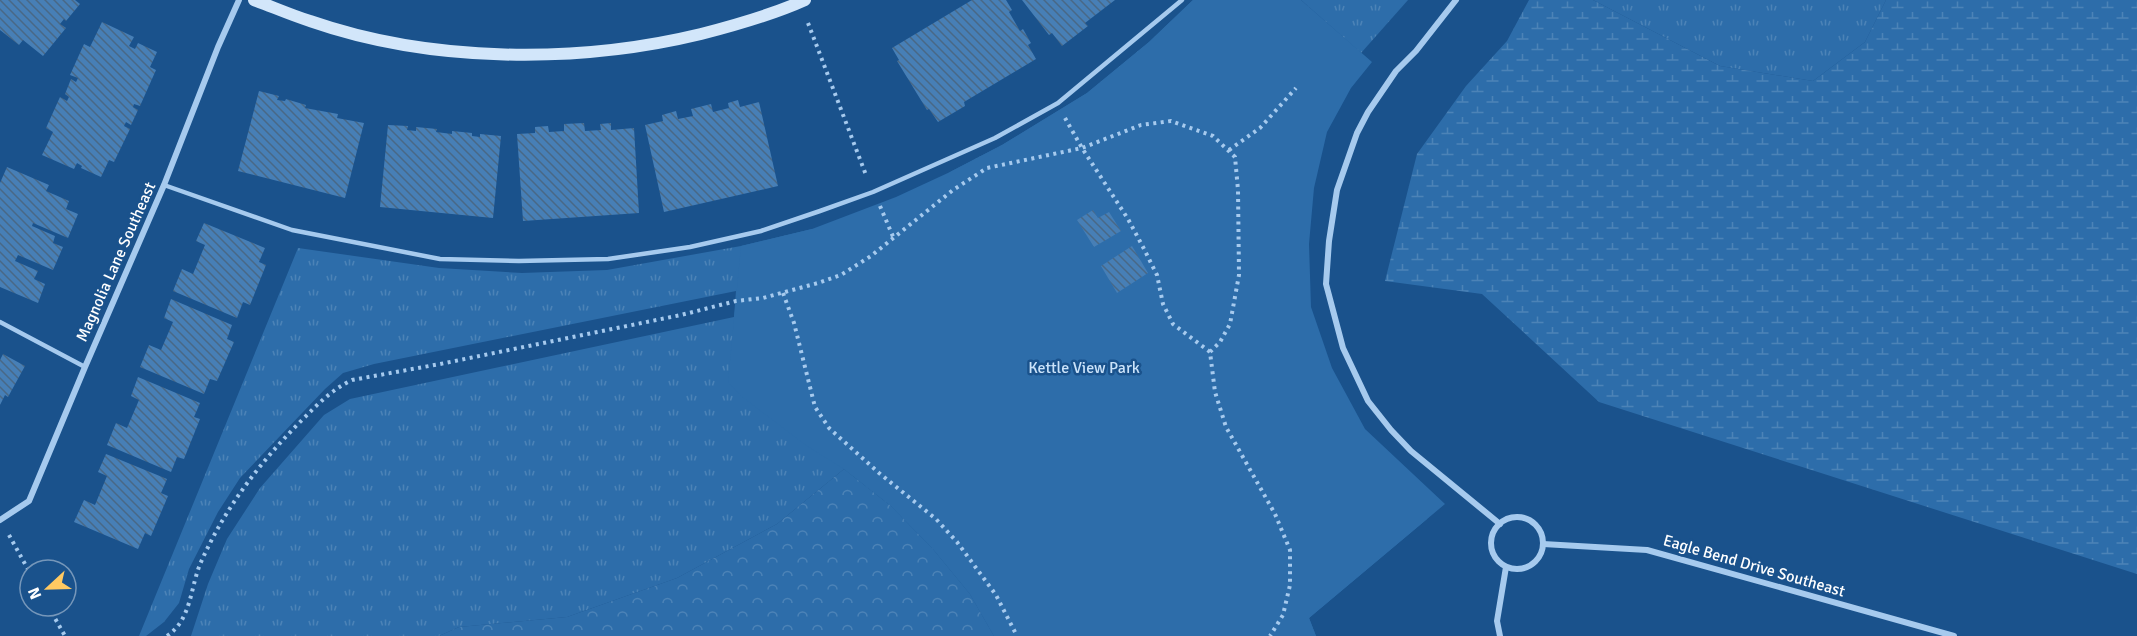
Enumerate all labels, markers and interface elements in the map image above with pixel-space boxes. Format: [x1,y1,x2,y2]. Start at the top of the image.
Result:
street label: Magnolia Lane Southeast [72,179,160,345]
park label: Kettle View Park [1028,358,1140,378]
street label: Eagle Bend Drive Southeast [1661,530,1848,602]
north arrow [18,558,78,618]
text: N [24,584,46,602]

